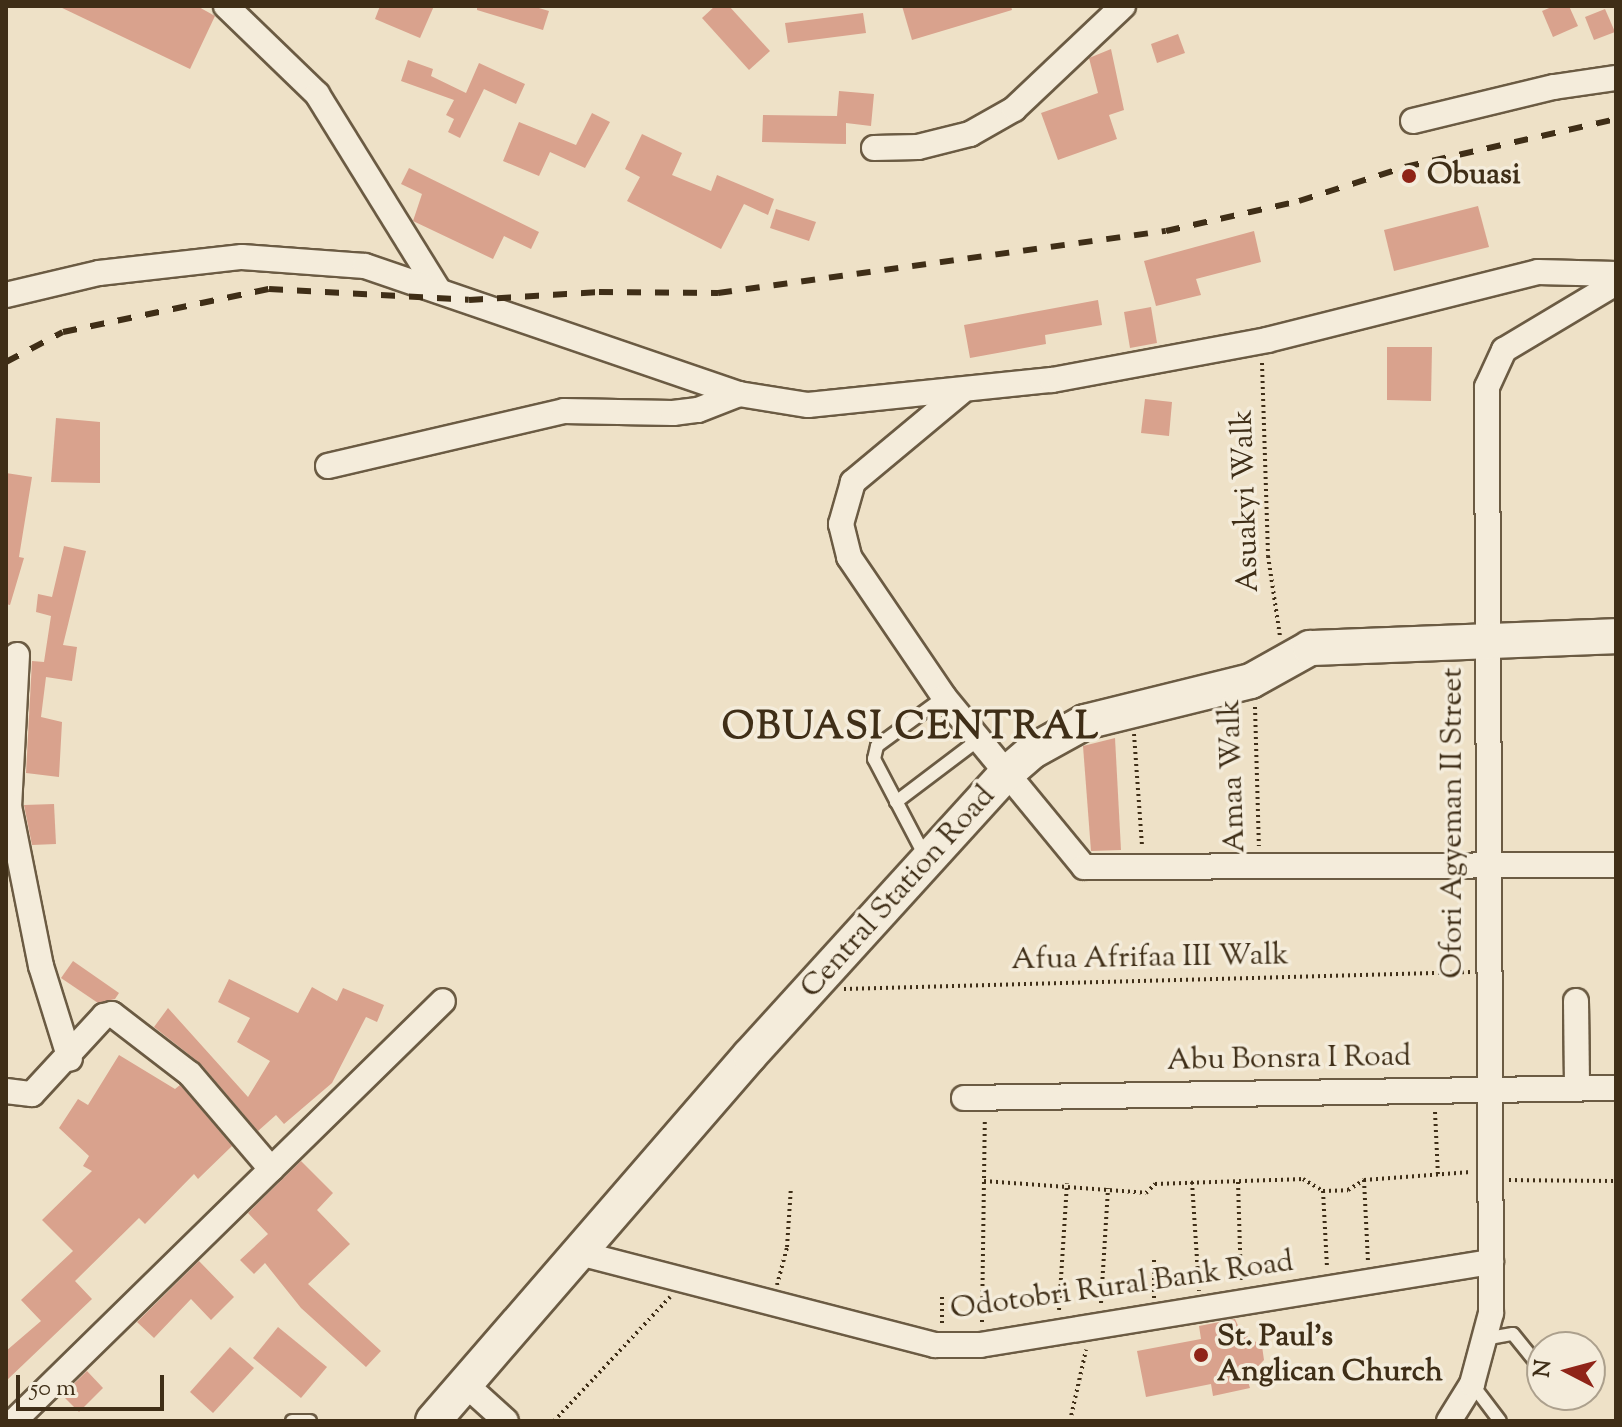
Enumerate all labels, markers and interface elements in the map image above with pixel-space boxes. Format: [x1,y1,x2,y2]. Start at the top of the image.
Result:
place label: Obuasi [1427,158,1520,194]
marker: Obuasi [1398,165,1420,187]
street label: Asuakyi Walk [1226,409,1268,593]
street label: Ofori Agyeman II Street [1436,668,1472,978]
street label: Amaa Walk [1213,699,1255,853]
district label: OBUASI CENTRAL [722,707,1100,753]
street label: Central Station Road [794,779,1004,1007]
street label: Afua Afrifaa III Walk [1011,939,1289,979]
street label: Abu Bonsra I Road [1167,1040,1411,1080]
street label: Odotobri Rural Bank Road [948,1245,1296,1329]
place label: St. Paul's Anglican Church [1217,1320,1443,1390]
north arrow [1526,1331,1606,1411]
marker: St. Paul's Anglican Church [1192,1346,1210,1364]
text: N [1527,1358,1561,1379]
scale bar [20,1359,168,1409]
text: 50 m [30,1372,76,1406]

